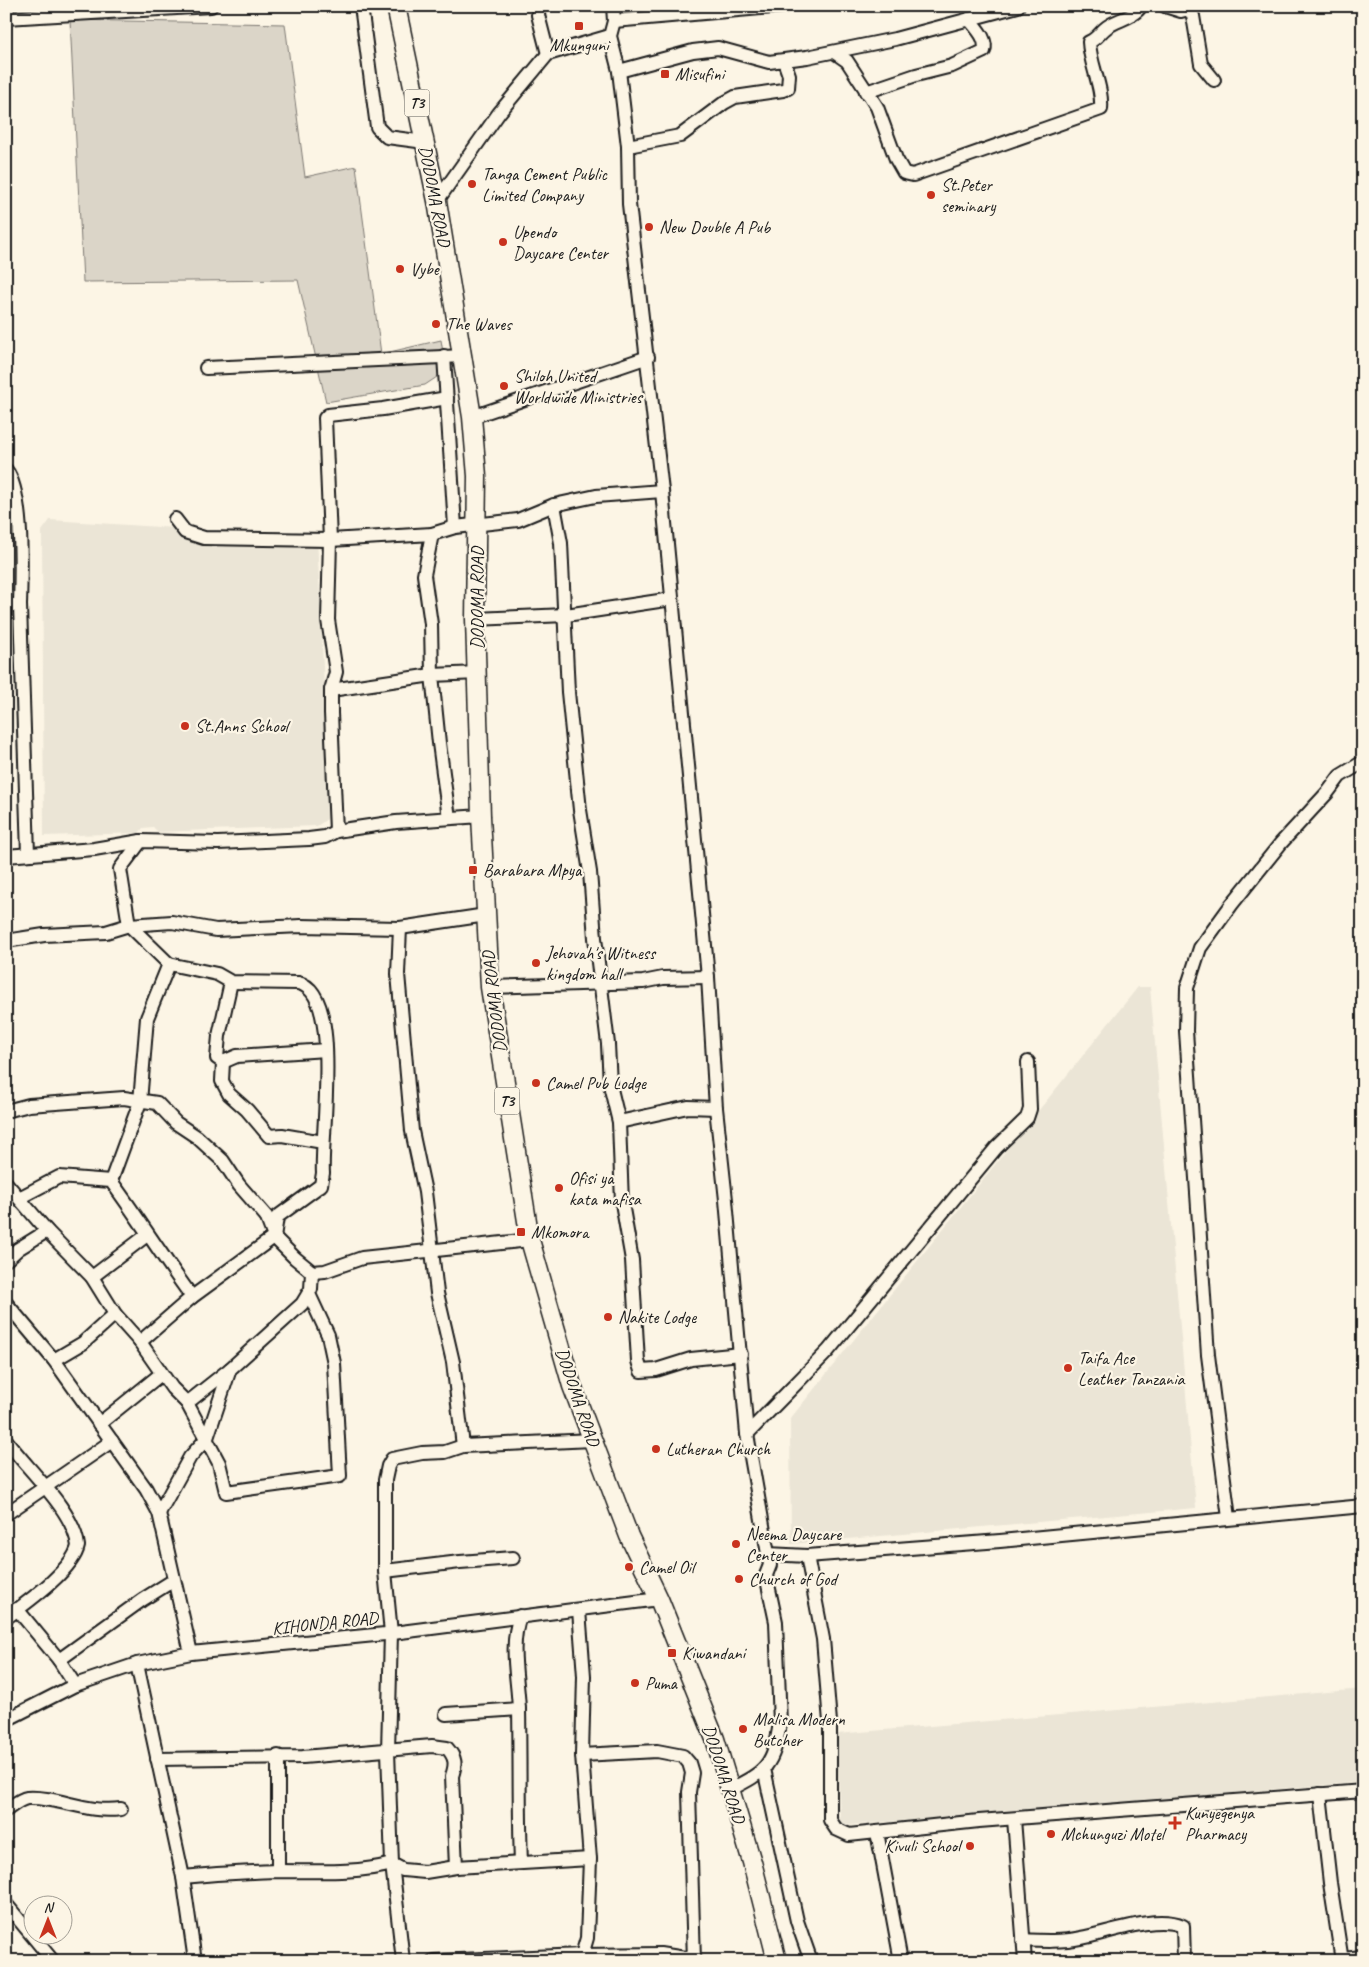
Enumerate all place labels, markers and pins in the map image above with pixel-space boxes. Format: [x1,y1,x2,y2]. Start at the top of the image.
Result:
marker: Mkunguni [573,20,585,32]
place label: Mkunguni [549,34,611,56]
place label: Misufini [675,63,727,85]
marker: Misufini [659,68,671,80]
place label: Tanga Cement Public Limited Company [482,163,607,206]
place label: St.Peter seminary [941,174,997,217]
marker: Tanga Cement Public Limited Company [466,178,478,190]
marker: St.Peter seminary [925,189,937,201]
place label: New Double A Pub [659,216,771,238]
place label: Upendo Daycare Center [513,221,610,264]
marker: New Double A Pub [643,221,655,233]
marker: Upendo Daycare Center [497,236,509,248]
place label: Vybe [410,258,440,280]
marker: Vybe [394,263,406,275]
place label: The Waves [446,313,513,335]
marker: The Waves [430,318,442,330]
place label: Shiloh United Worldwide Ministries [514,365,644,408]
marker: Shiloh United Worldwide Ministries [498,380,510,392]
place label: St.Anns School [195,715,291,737]
marker: St.Anns School [179,720,191,732]
place label: Barabara Mpya [483,859,583,881]
marker: Barabara Mpya [467,864,479,876]
place label: Jehovah's Witness kingdom hall [545,942,657,985]
marker: Jehovah's Witness kingdom hall [530,957,542,969]
place label: Camel Pub Lodge [546,1072,647,1094]
marker: Camel Pub Lodge [530,1077,542,1089]
place label: Ofisi ya kata mafisa [569,1167,642,1210]
marker: Ofisi ya kata mafisa [553,1182,565,1194]
place label: Mkomora [531,1221,590,1243]
marker: Mkomora [515,1226,527,1238]
place label: Nakite Lodge [618,1306,697,1328]
marker: Nakite Lodge [602,1311,614,1323]
place label: Taifa Ace Leather Tanzania [1078,1347,1185,1390]
marker: Taifa Ace Leather Tanzania [1062,1362,1074,1374]
place label: Lutheran Church [666,1438,771,1460]
marker: Lutheran Church [650,1443,662,1455]
place label: Neema Daycare Center [746,1523,842,1566]
marker: Neema Daycare Center [730,1538,742,1550]
place label: Camel Oil [639,1556,697,1578]
marker: Camel Oil [623,1561,635,1573]
place label: Church of God [749,1568,839,1590]
marker: Church of God [733,1573,745,1585]
place label: Kiwandani [682,1642,748,1664]
marker: Kiwandani [666,1647,678,1659]
place label: Puma [645,1672,679,1694]
marker: Puma [629,1677,641,1689]
place label: Malisa Modern Butcher [753,1708,846,1751]
marker: Malisa Modern Butcher [737,1723,749,1735]
place label: Kunyegenya Pharmacy [1185,1802,1255,1845]
marker: Kunyegenya Pharmacy [1169,1817,1181,1829]
place label: Mchunguzi Motel [1061,1823,1167,1845]
marker: Mchunguzi Motel [1045,1828,1057,1840]
place label: Kivuli School [884,1835,963,1857]
marker: Kivuli School [964,1840,976,1852]

